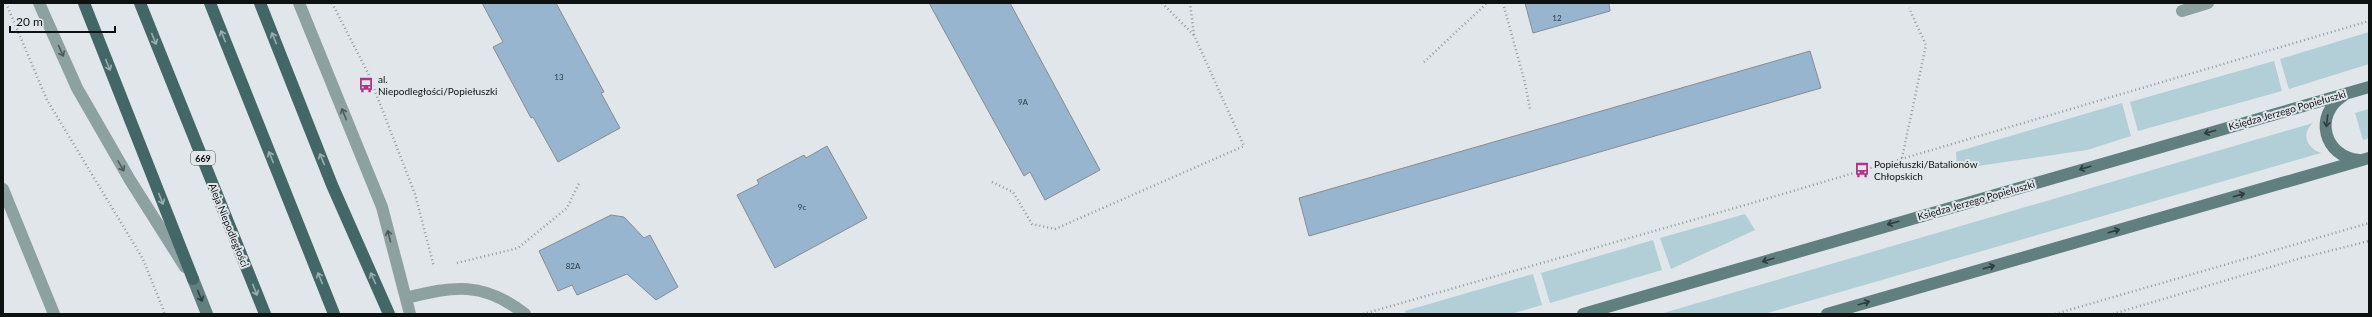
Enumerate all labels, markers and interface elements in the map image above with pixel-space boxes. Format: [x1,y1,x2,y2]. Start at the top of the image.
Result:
scale bar [10,8,115,34]
house number: 12 [1552,13,1562,23]
text: 20 m [16,14,43,29]
one-way arrow [219,31,227,43]
one-way arrow [270,32,277,44]
one-way arrow [151,33,159,45]
one-way arrow [57,45,65,57]
one-way arrow [105,59,113,71]
house number: 13 [554,72,564,82]
place label: al. Niepodległości/Popiełuszki [378,73,497,97]
bus stop icon: al. Niepodległości/Popiełuszki [357,76,375,94]
street label: Księdza Jerzego Popiełuszki [2227,87,2347,133]
house number: 9A [1018,97,1029,107]
one-way arrow [339,109,347,121]
one-way arrow [2323,115,2331,128]
one-way arrow [2204,129,2217,137]
road number: 669 [191,151,215,165]
one-way arrow [267,151,275,163]
one-way arrow [318,153,326,165]
place label: Popiełuszki/Batalionów Chłopskich [1874,158,1978,182]
one-way arrow [118,160,126,172]
bus stop icon: Popiełuszki/Batalionów Chłopskich [1853,161,1871,179]
one-way arrow [2079,165,2092,172]
street label: Księdza Jerzego Popiełuszki [1916,177,2036,223]
street label: Aleja Niepodległości [207,181,251,269]
one-way arrow [2232,191,2245,198]
one-way arrow [158,193,166,205]
house number: 9c [798,202,806,212]
one-way arrow [1887,220,1900,227]
one-way arrow [2107,227,2120,234]
one-way arrow [385,229,392,242]
one-way arrow [1762,257,1775,264]
house number: 82A [566,261,581,271]
one-way arrow [1982,263,1995,270]
one-way arrow [315,272,323,284]
one-way arrow [369,273,376,285]
one-way arrow [252,283,260,295]
one-way arrow [196,290,204,302]
one-way arrow [1858,299,1871,306]

